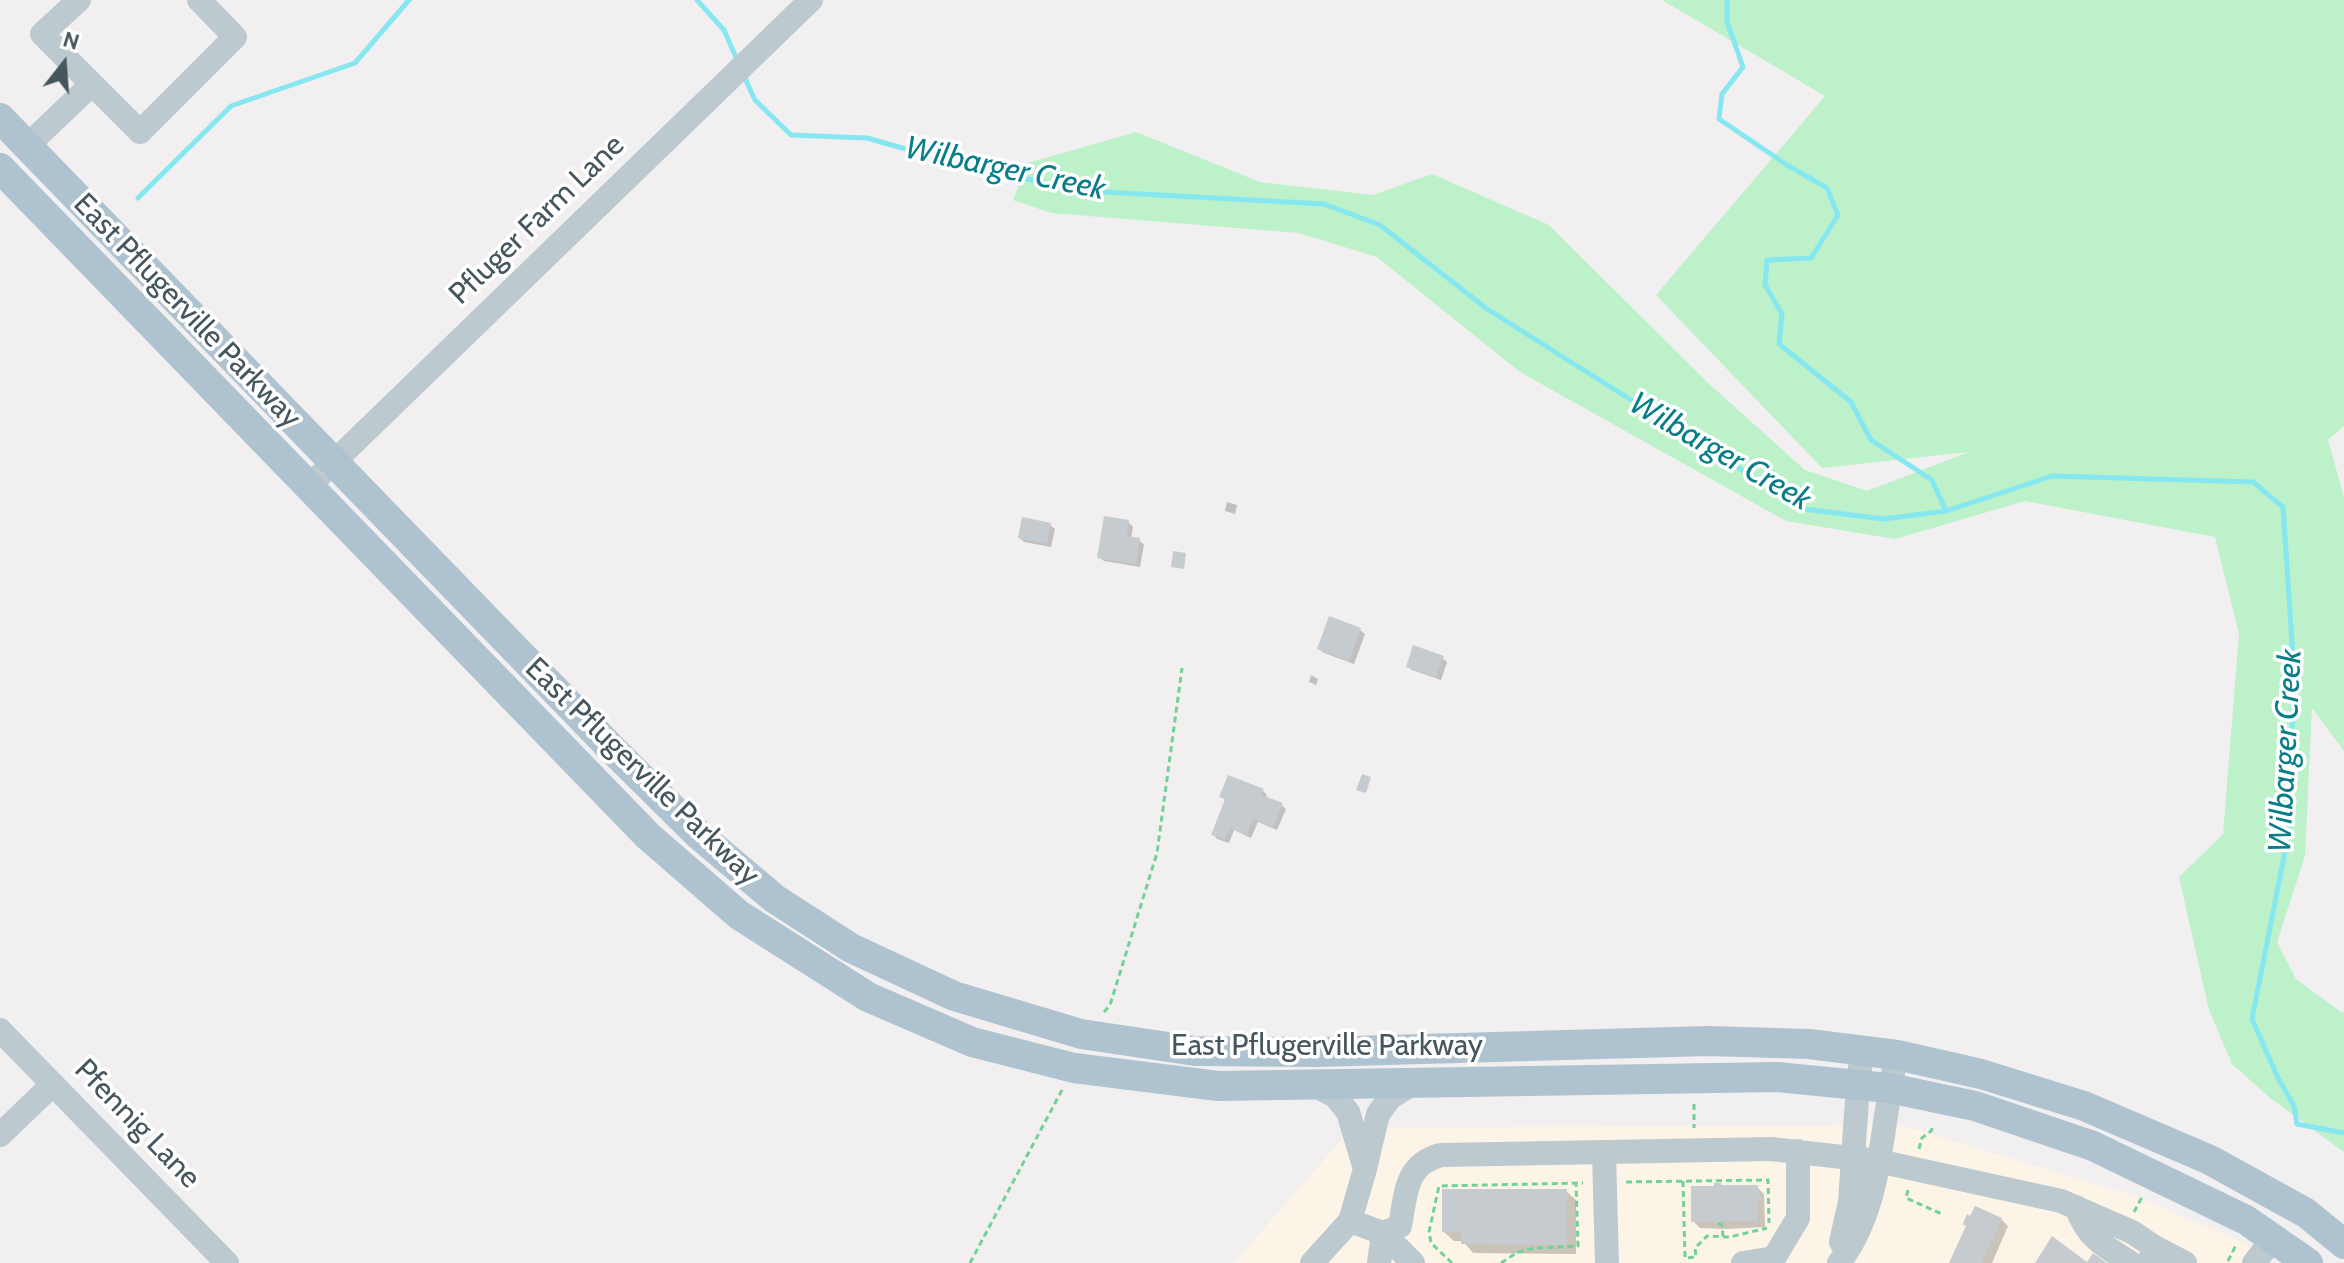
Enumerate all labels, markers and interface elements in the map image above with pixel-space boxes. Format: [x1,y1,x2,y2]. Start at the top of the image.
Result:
north arrow [24,24,104,104]
text: N [60,25,83,56]
street label: Pfluger Farm Lane [442,128,632,312]
water label: Wilbarger Creek [901,129,1109,209]
street label: East Pflugerville Parkway [66,186,308,436]
water label: Wilbarger Creek [1622,384,1818,520]
water label: Wilbarger Creek [2261,648,2311,854]
street label: East Pflugerville Parkway [517,651,767,893]
street label: East Pflugerville Parkway [1171,1028,1483,1064]
street label: Pfennig Lane [67,1052,207,1196]

